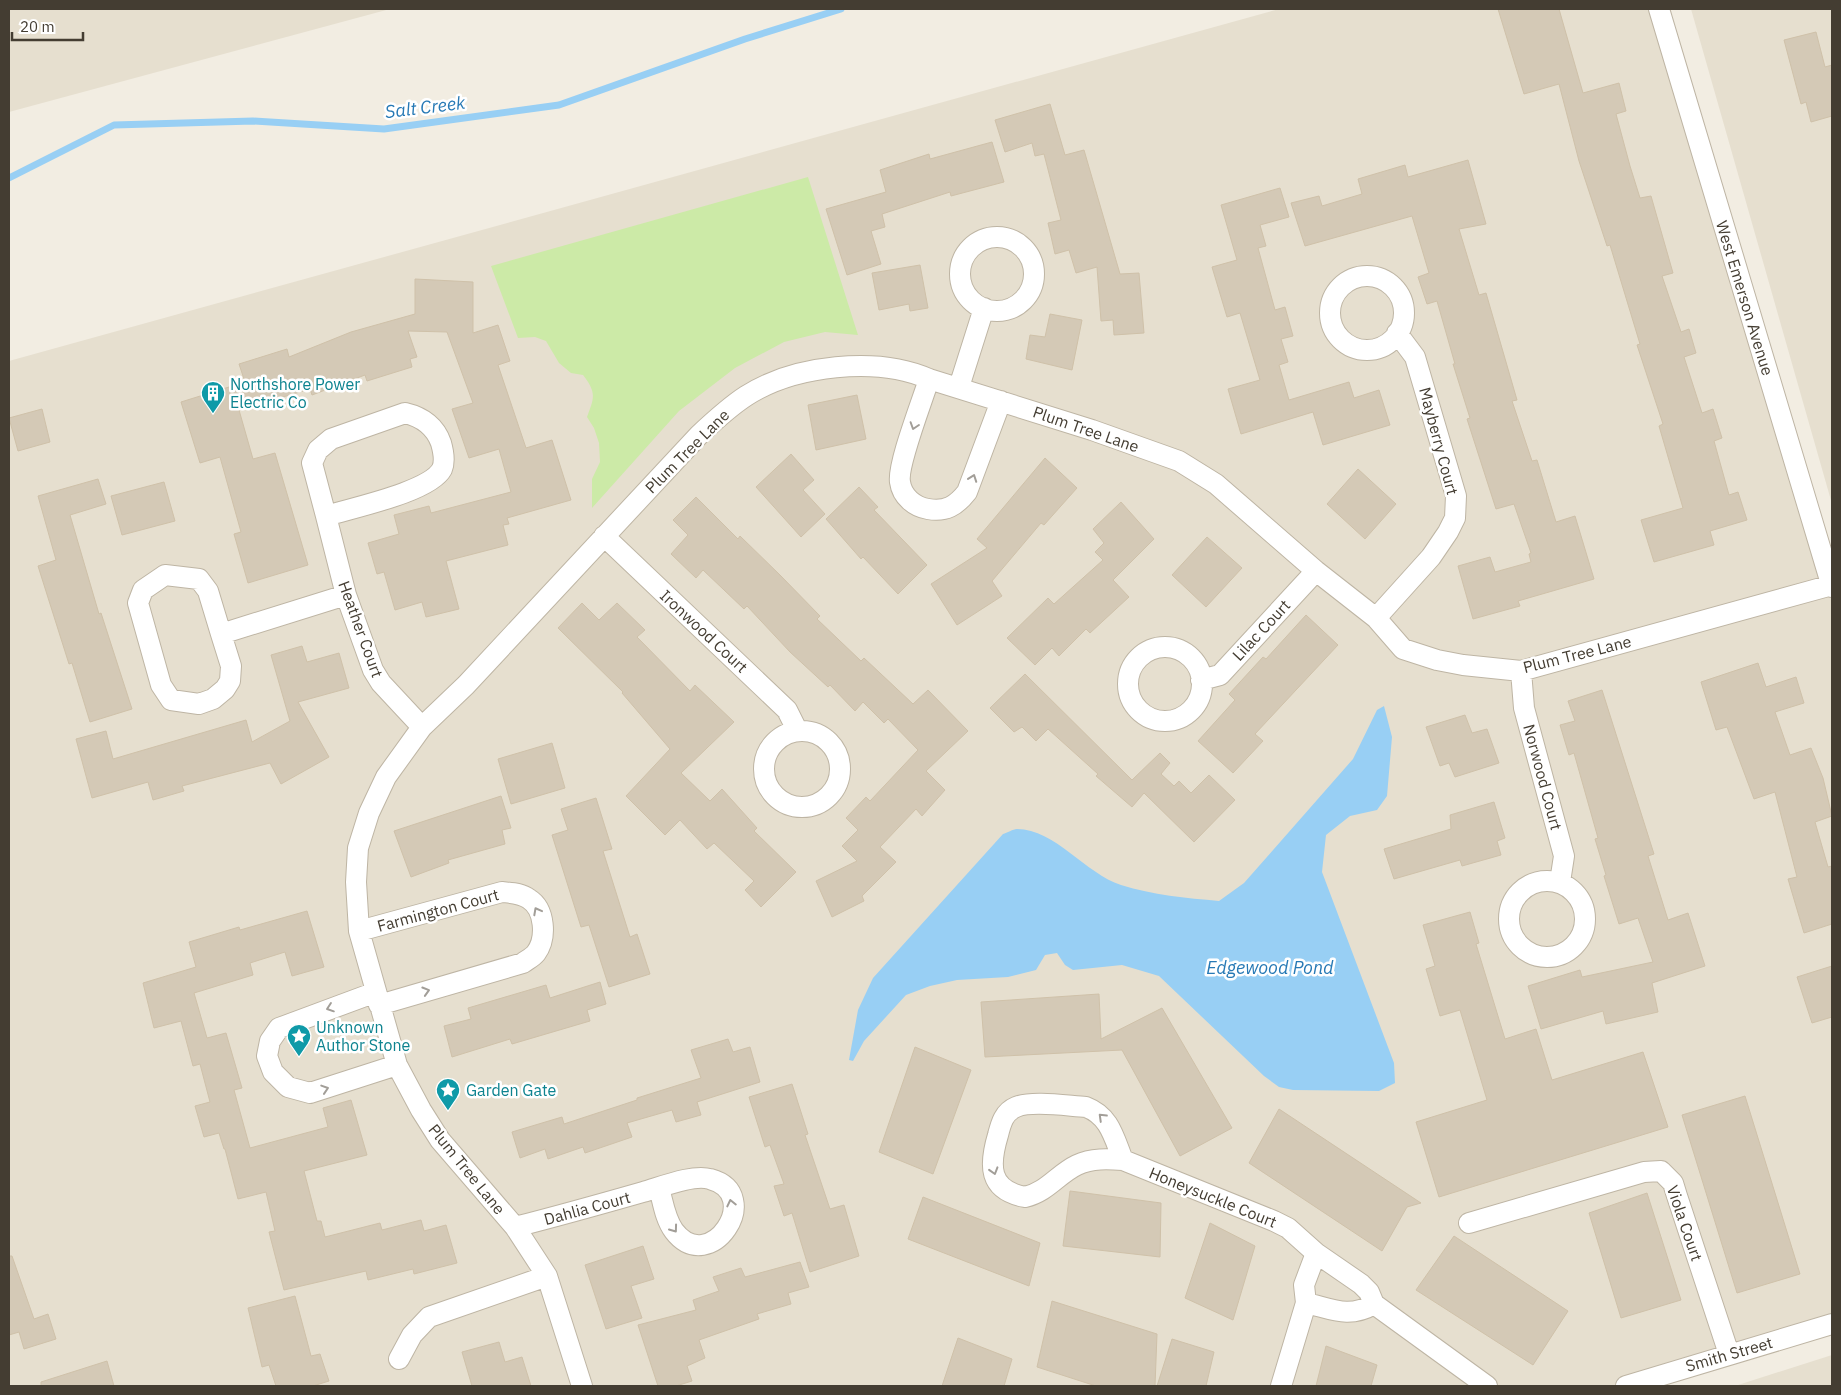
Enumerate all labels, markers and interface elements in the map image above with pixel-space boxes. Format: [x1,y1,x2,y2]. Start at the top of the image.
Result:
scale bar [12,10,84,42]
text: 20 m [20,17,55,36]
water label: Salt Creek [384,91,467,123]
street label: West Emerson Avenue [1712,218,1778,378]
place label: Northshore Power Electric Co [230,374,360,412]
building icon: Northshore Power Electric Co [200,380,226,414]
street label: Mayberry Court [1415,385,1463,497]
street label: Plum Tree Lane [1030,401,1142,457]
street label: Plum Tree Lane [641,405,733,497]
one-way arrow [910,421,920,429]
one-way arrow [967,474,977,482]
street label: Heather Court [334,578,388,680]
street label: Ironwood Court [656,585,752,677]
street label: Lilac Court [1228,595,1294,665]
street label: Plum Tree Lane [1521,631,1633,677]
street label: Norwood Court [1519,722,1567,832]
street label: Farmington Court [375,884,501,936]
one-way arrow [533,907,543,916]
water label: Edgewood Pond [1206,956,1334,979]
one-way arrow [421,987,430,997]
one-way arrow [326,1002,334,1012]
place label: Unknown Author Stone [316,1017,411,1055]
place icon: Unknown Author Stone [286,1023,312,1057]
place icon: Garden Gate [435,1077,461,1111]
place label: Garden Gate [466,1080,557,1100]
one-way arrow [320,1084,328,1094]
one-way arrow [1099,1114,1108,1123]
street label: Plum Tree Lane [424,1120,510,1219]
street label: Honeysuckle Court [1146,1162,1280,1232]
one-way arrow [989,1167,999,1175]
street label: Viola Court [1663,1182,1707,1264]
street label: Dahlia Court [542,1187,632,1229]
one-way arrow [726,1198,737,1207]
one-way arrow [668,1223,677,1233]
street label: Smith Street [1683,1332,1775,1376]

